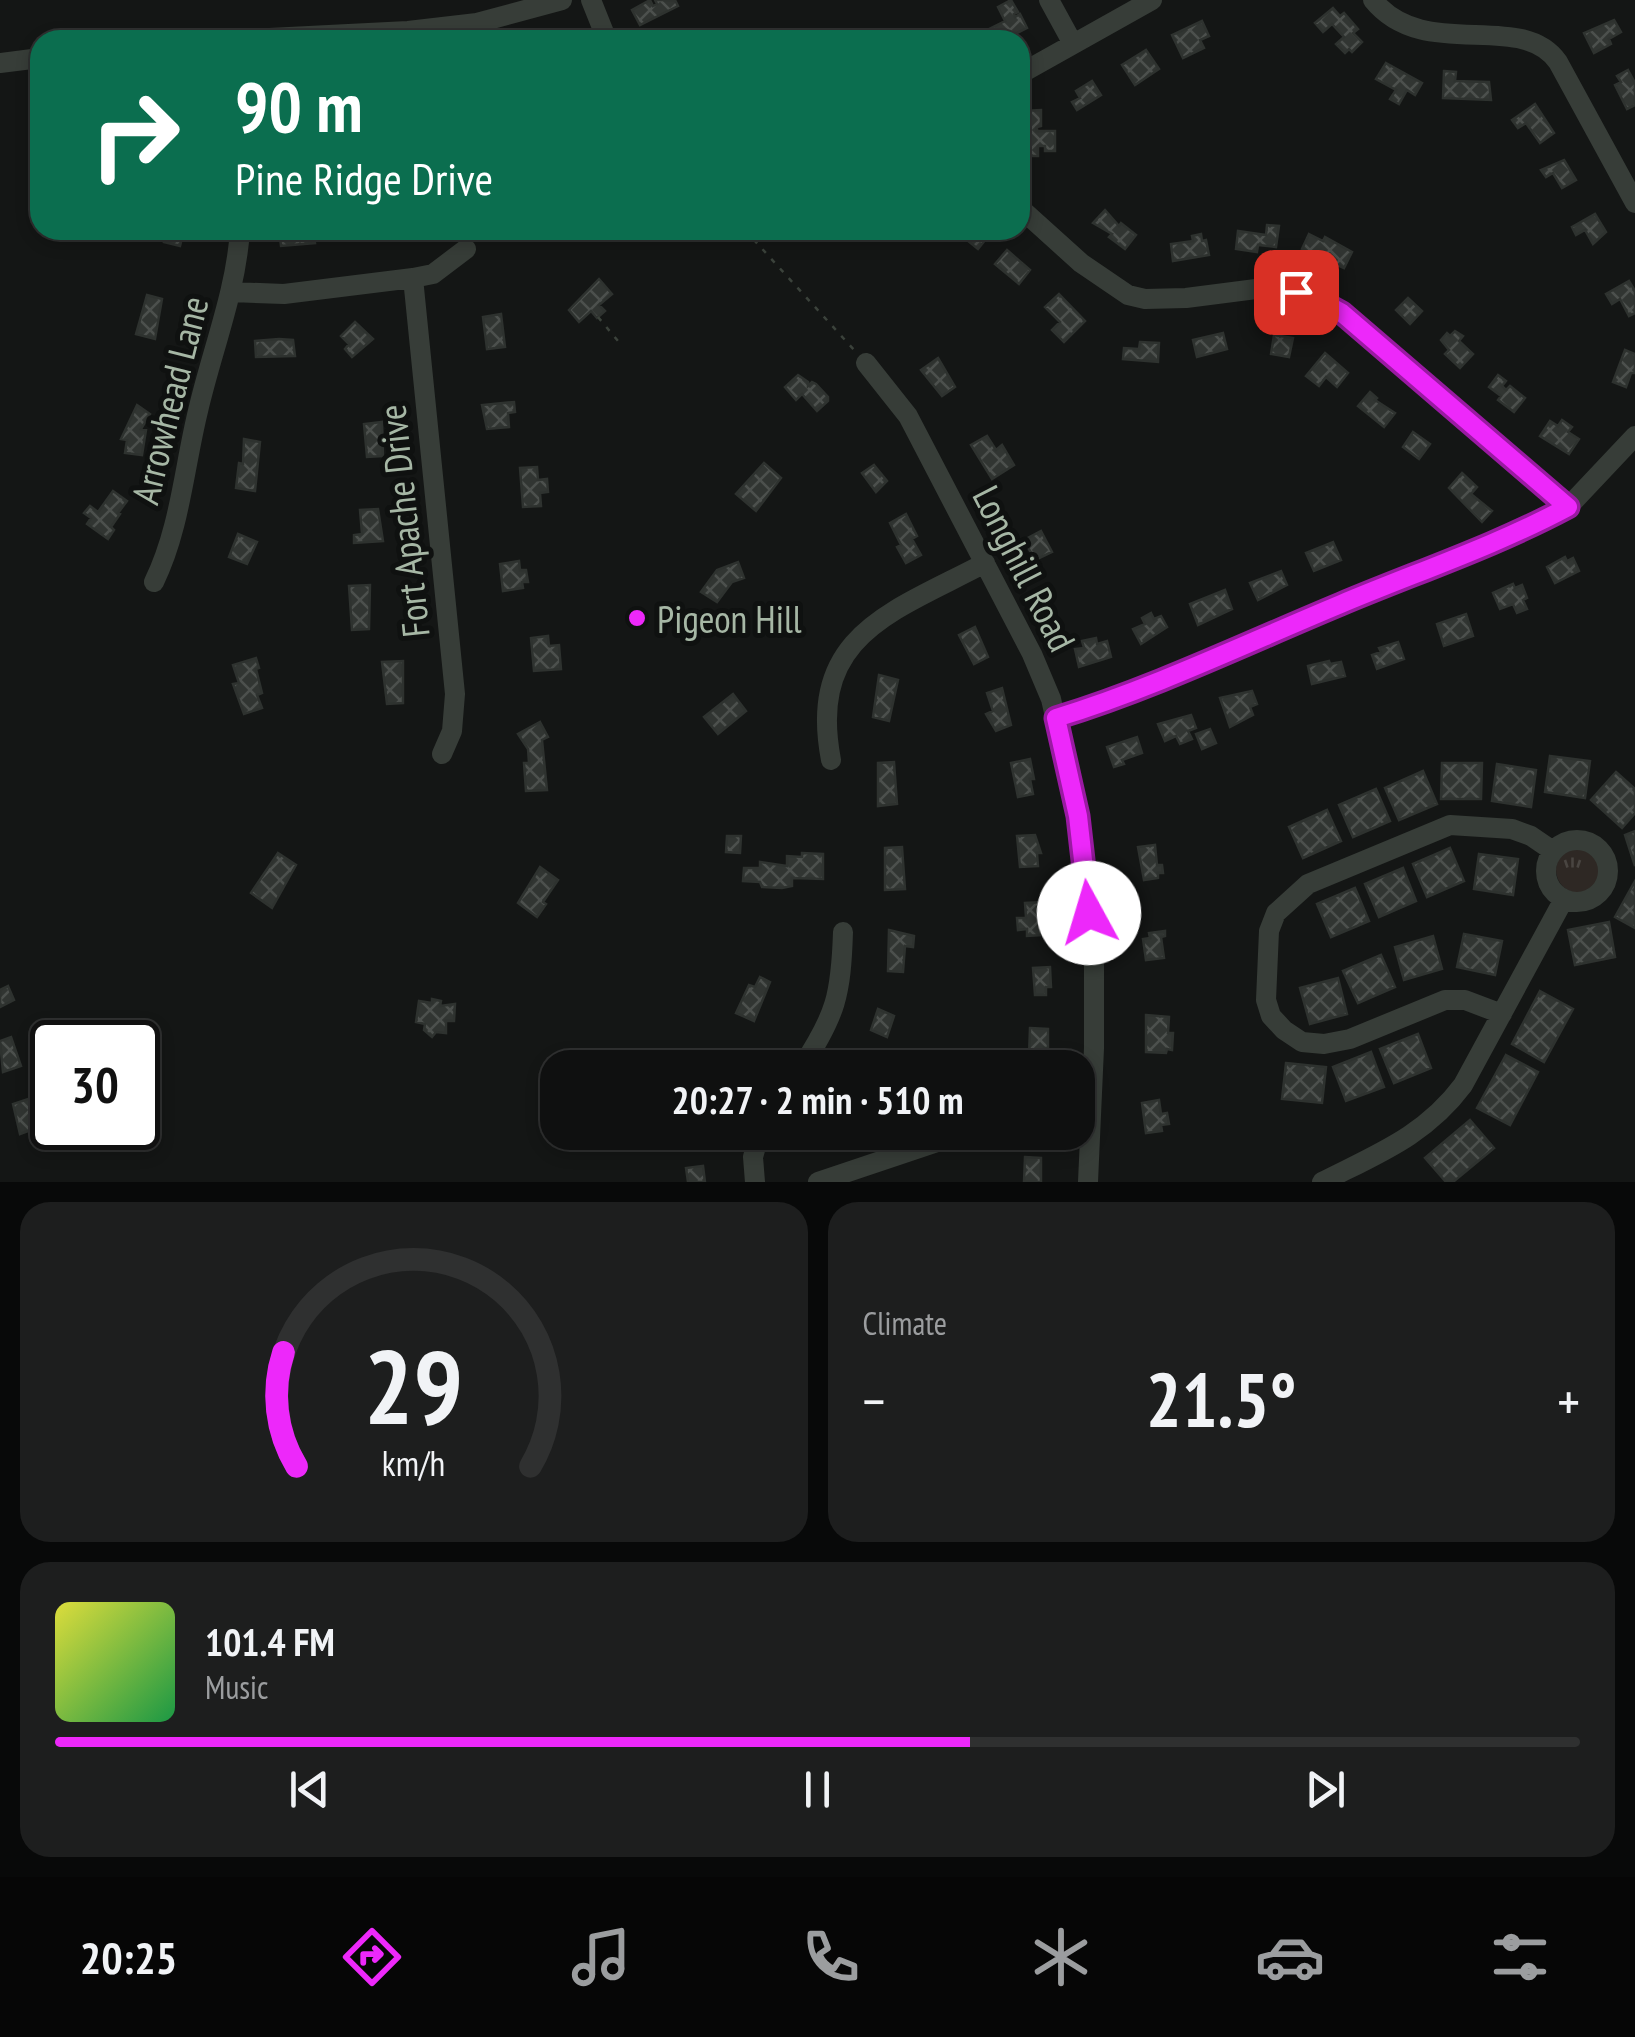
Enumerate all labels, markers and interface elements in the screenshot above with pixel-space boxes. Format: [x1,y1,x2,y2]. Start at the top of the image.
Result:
text: 90 m [235,61,363,151]
icon: right [70,70,200,200]
text: Pine Ridge Drive [235,149,493,207]
pin [1254,250,1339,335]
icon: arrive [1269,265,1324,320]
street label: Arrowhead Lane [120,291,218,509]
street label: Fort Apache Drive [366,402,440,640]
street label: Longhill Road [962,477,1088,659]
place label: Pigeon Hill [657,594,802,643]
marker: Pigeon Hill [626,607,648,629]
position arrow [1037,861,1141,965]
speed limit sign: 30 [30,1020,160,1150]
text: 20:27 · 2 min · 510 m [671,1075,964,1124]
text: Climate [863,1302,947,1344]
text: 29 [364,1318,463,1453]
text: 21.5° [1146,1351,1297,1448]
text: − [863,1365,885,1436]
text: + [1557,1365,1580,1436]
text: km/h [382,1440,445,1486]
text: 101.4 FM [205,1617,335,1666]
text: Music [205,1666,268,1708]
icon: previous [282,1762,337,1817]
icon: pause [790,1762,845,1817]
icon: next [1298,1762,1353,1817]
icon: directions [337,1922,407,1992]
icon: music [566,1922,636,1992]
icon: phone [796,1922,866,1992]
icon: climate [1026,1922,1096,1992]
icon: car [1255,1922,1325,1992]
icon: filters [1485,1922,1555,1992]
text: 20:25 [80,1928,177,1986]

